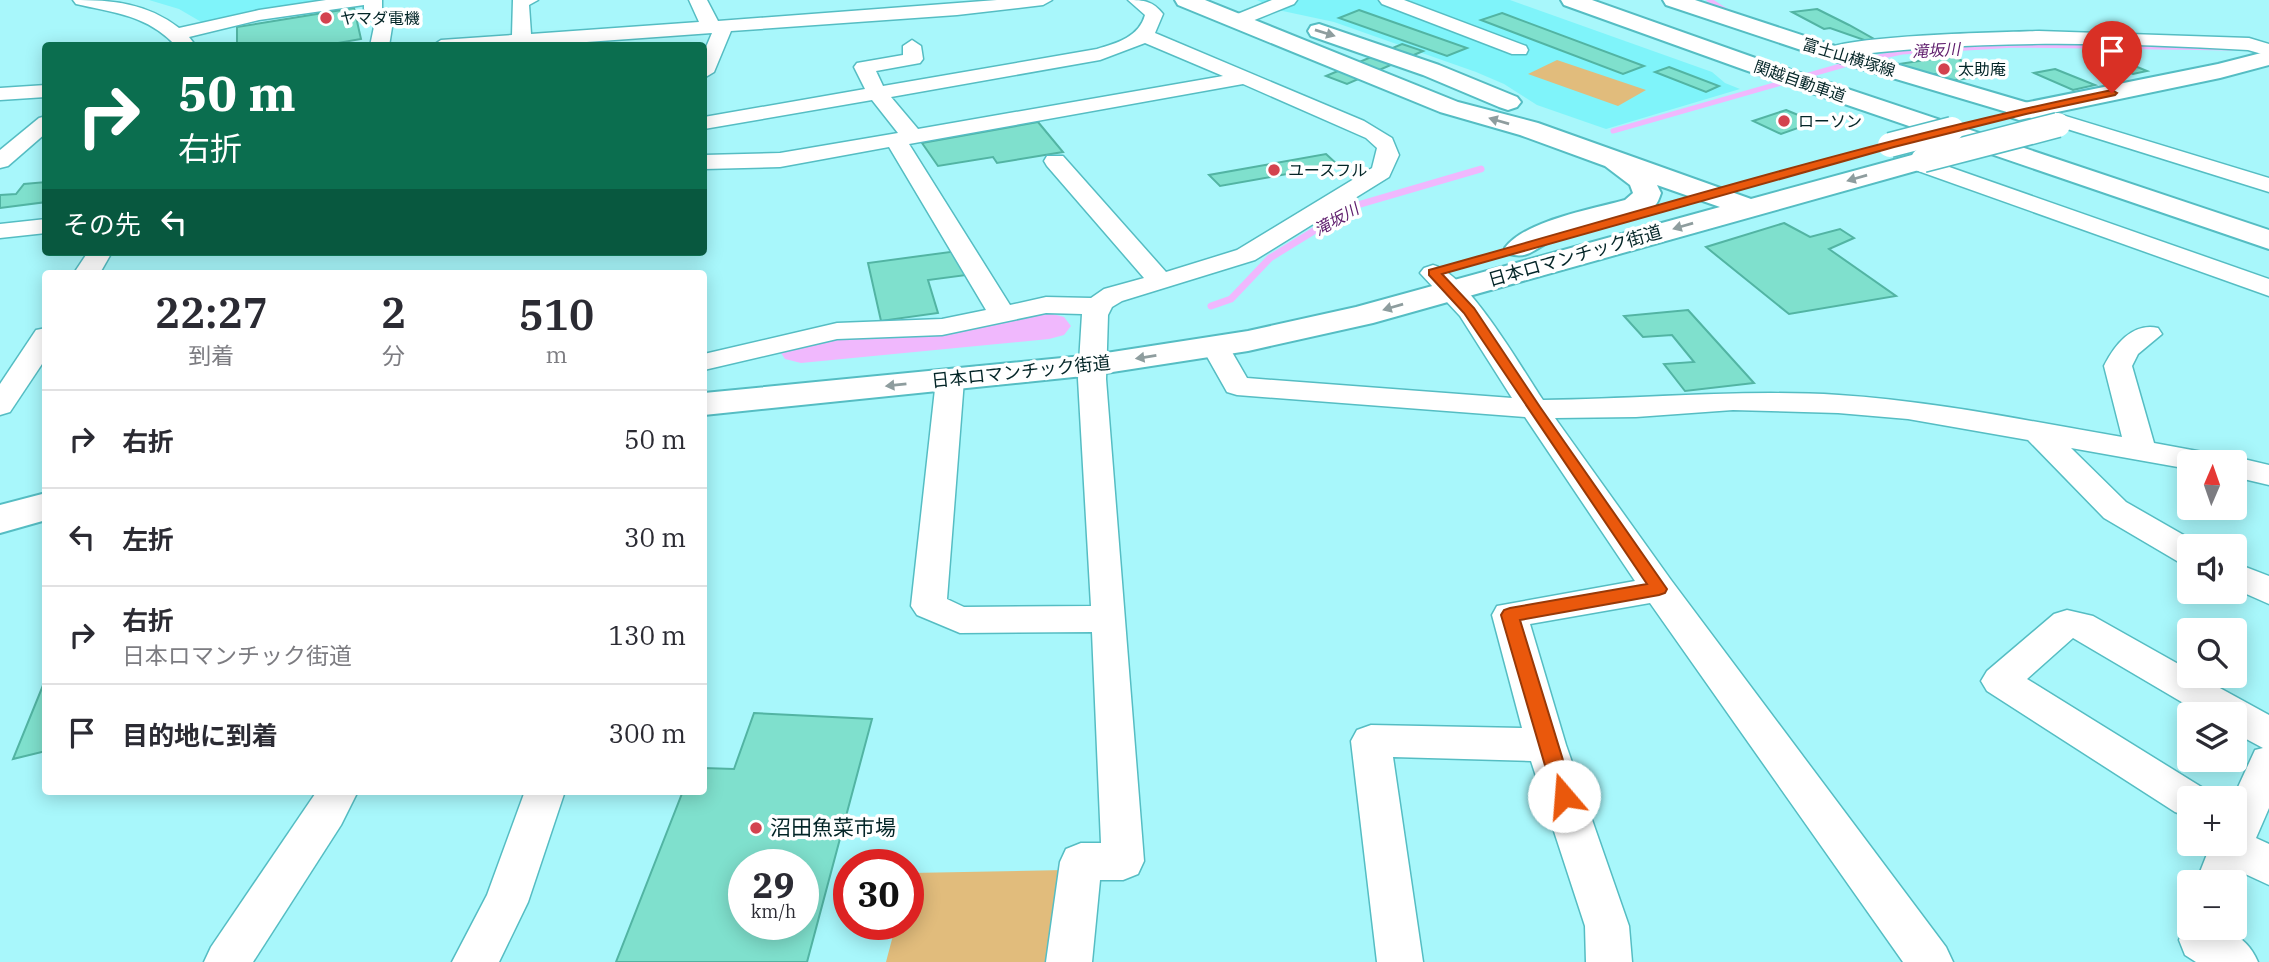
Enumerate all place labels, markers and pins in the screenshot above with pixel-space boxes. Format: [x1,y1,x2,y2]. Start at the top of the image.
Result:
place label: ヤマダ電機 [340,8,420,28]
marker: ヤマダ電機 [318,10,334,26]
pin [2082,21,2142,93]
place label: 太助庵 [1958,59,2006,79]
marker: 太助庵 [1936,61,1952,77]
place label: ローソン [1798,111,1862,131]
marker: ローソン [1776,113,1792,129]
place label: ユースフル [1288,160,1367,180]
marker: ユースフル [1266,162,1282,178]
place label: 沼田魚菜市場 [770,813,896,841]
marker: 沼田魚菜市場 [748,820,764,836]

